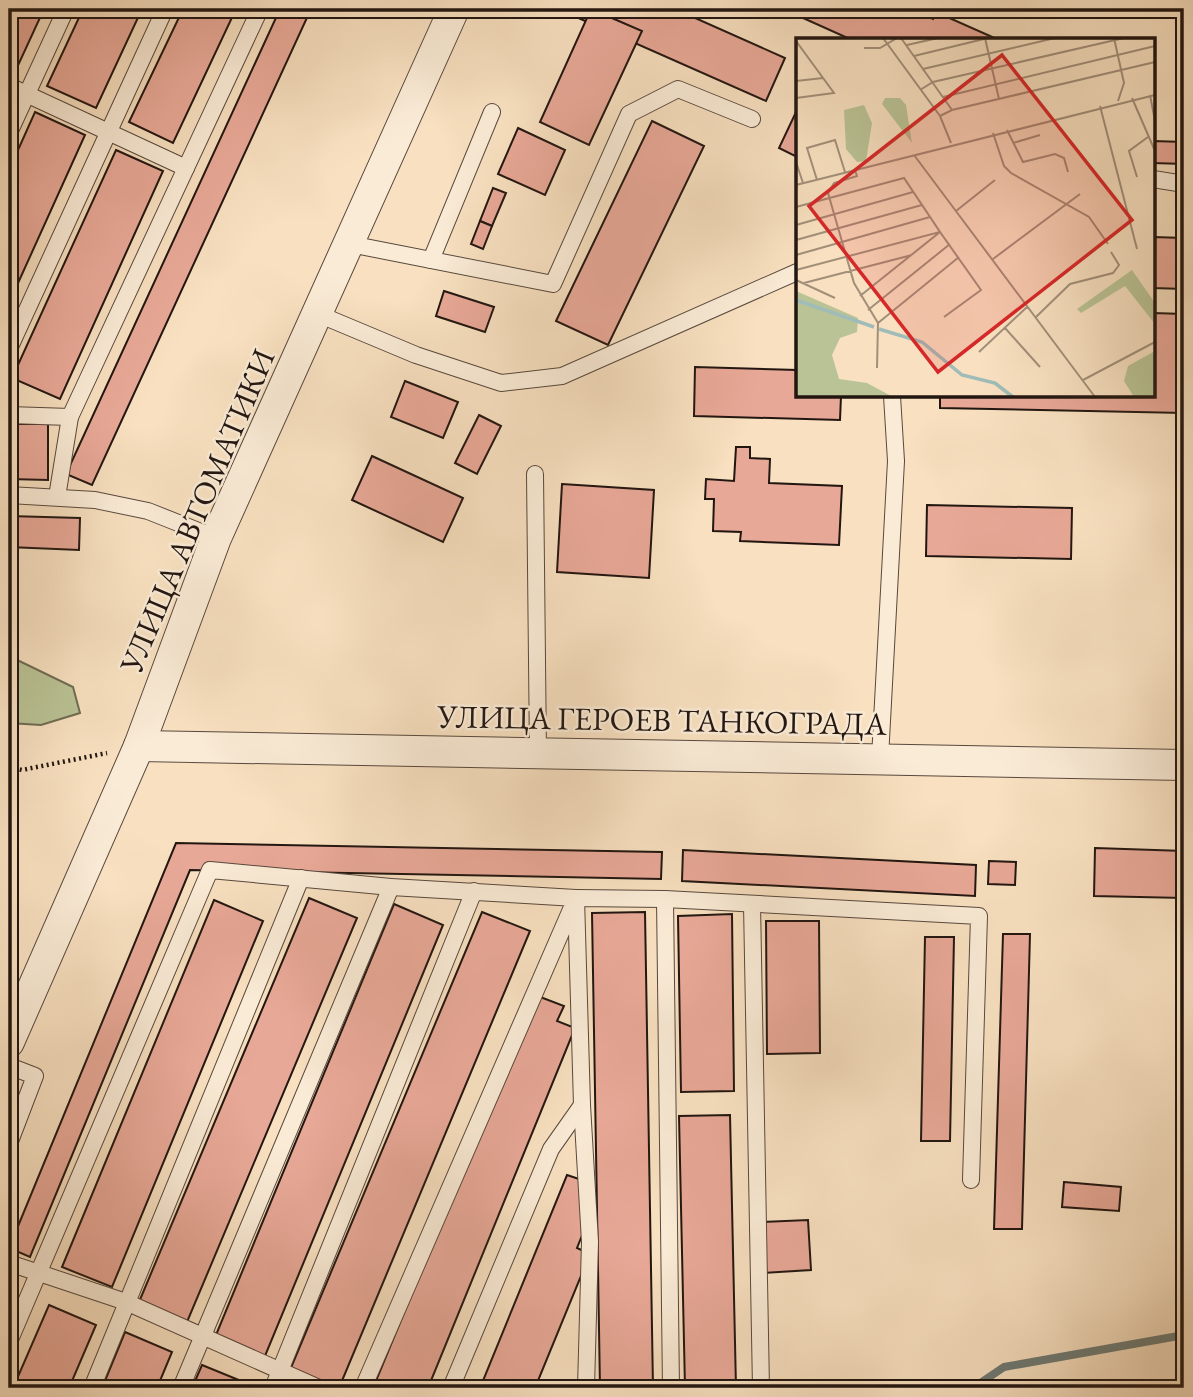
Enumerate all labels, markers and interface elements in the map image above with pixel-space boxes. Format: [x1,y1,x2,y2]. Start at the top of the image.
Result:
inset map [796,38,1154,397]
street label: УЛИЦА АВТОМАТИКИ [109,343,284,680]
street label: УЛИЦА ГЕРОЕВ ТАНКОГРАДА [436,695,888,745]

